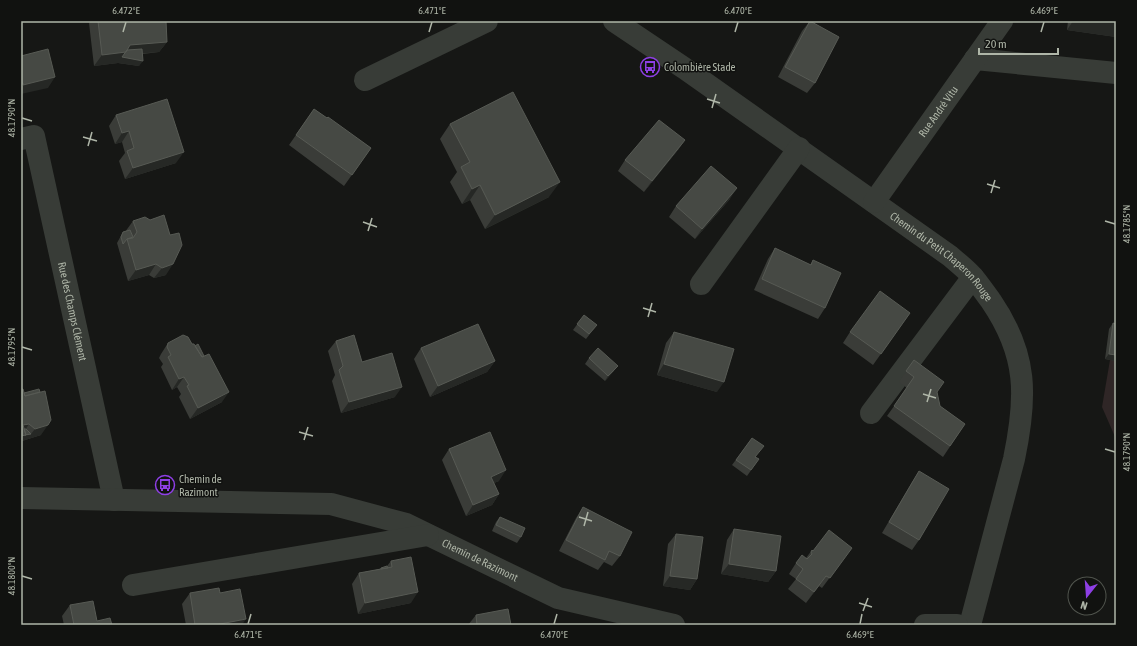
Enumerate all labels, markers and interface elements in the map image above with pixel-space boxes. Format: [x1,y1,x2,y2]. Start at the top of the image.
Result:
text: 6.472°E [112,5,141,16]
text: 6.471°E [418,5,447,16]
text: 6.470°E [724,5,753,16]
text: 6.469°E [1030,5,1059,16]
scale bar [979,30,1058,56]
text: 20 m [985,37,1007,51]
bus stop icon: Colombière Stade [639,56,661,78]
place label: Colombière Stade [664,61,736,73]
street label: Rue André Vitu [916,84,960,139]
text: 48.1790°N [6,99,17,137]
text: 48.1785°N [1121,205,1132,243]
street label: Chemin du Petit Chaperon Rouge [888,210,995,304]
street label: Rue des Champs Clément [56,261,89,362]
text: 48.1795°N [6,328,17,366]
text: 48.1790°N [1121,433,1132,471]
place label: Chemin de Razimont [179,473,222,498]
bus stop icon: Chemin de Razimont [154,474,176,496]
street label: Chemin de Razimont [440,536,520,584]
text: 48.1800°N [6,557,17,595]
north arrow [1067,576,1107,616]
text: N [1079,599,1089,612]
text: 6.471°E [234,629,263,640]
text: 6.470°E [540,629,569,640]
text: 6.469°E [846,629,875,640]

